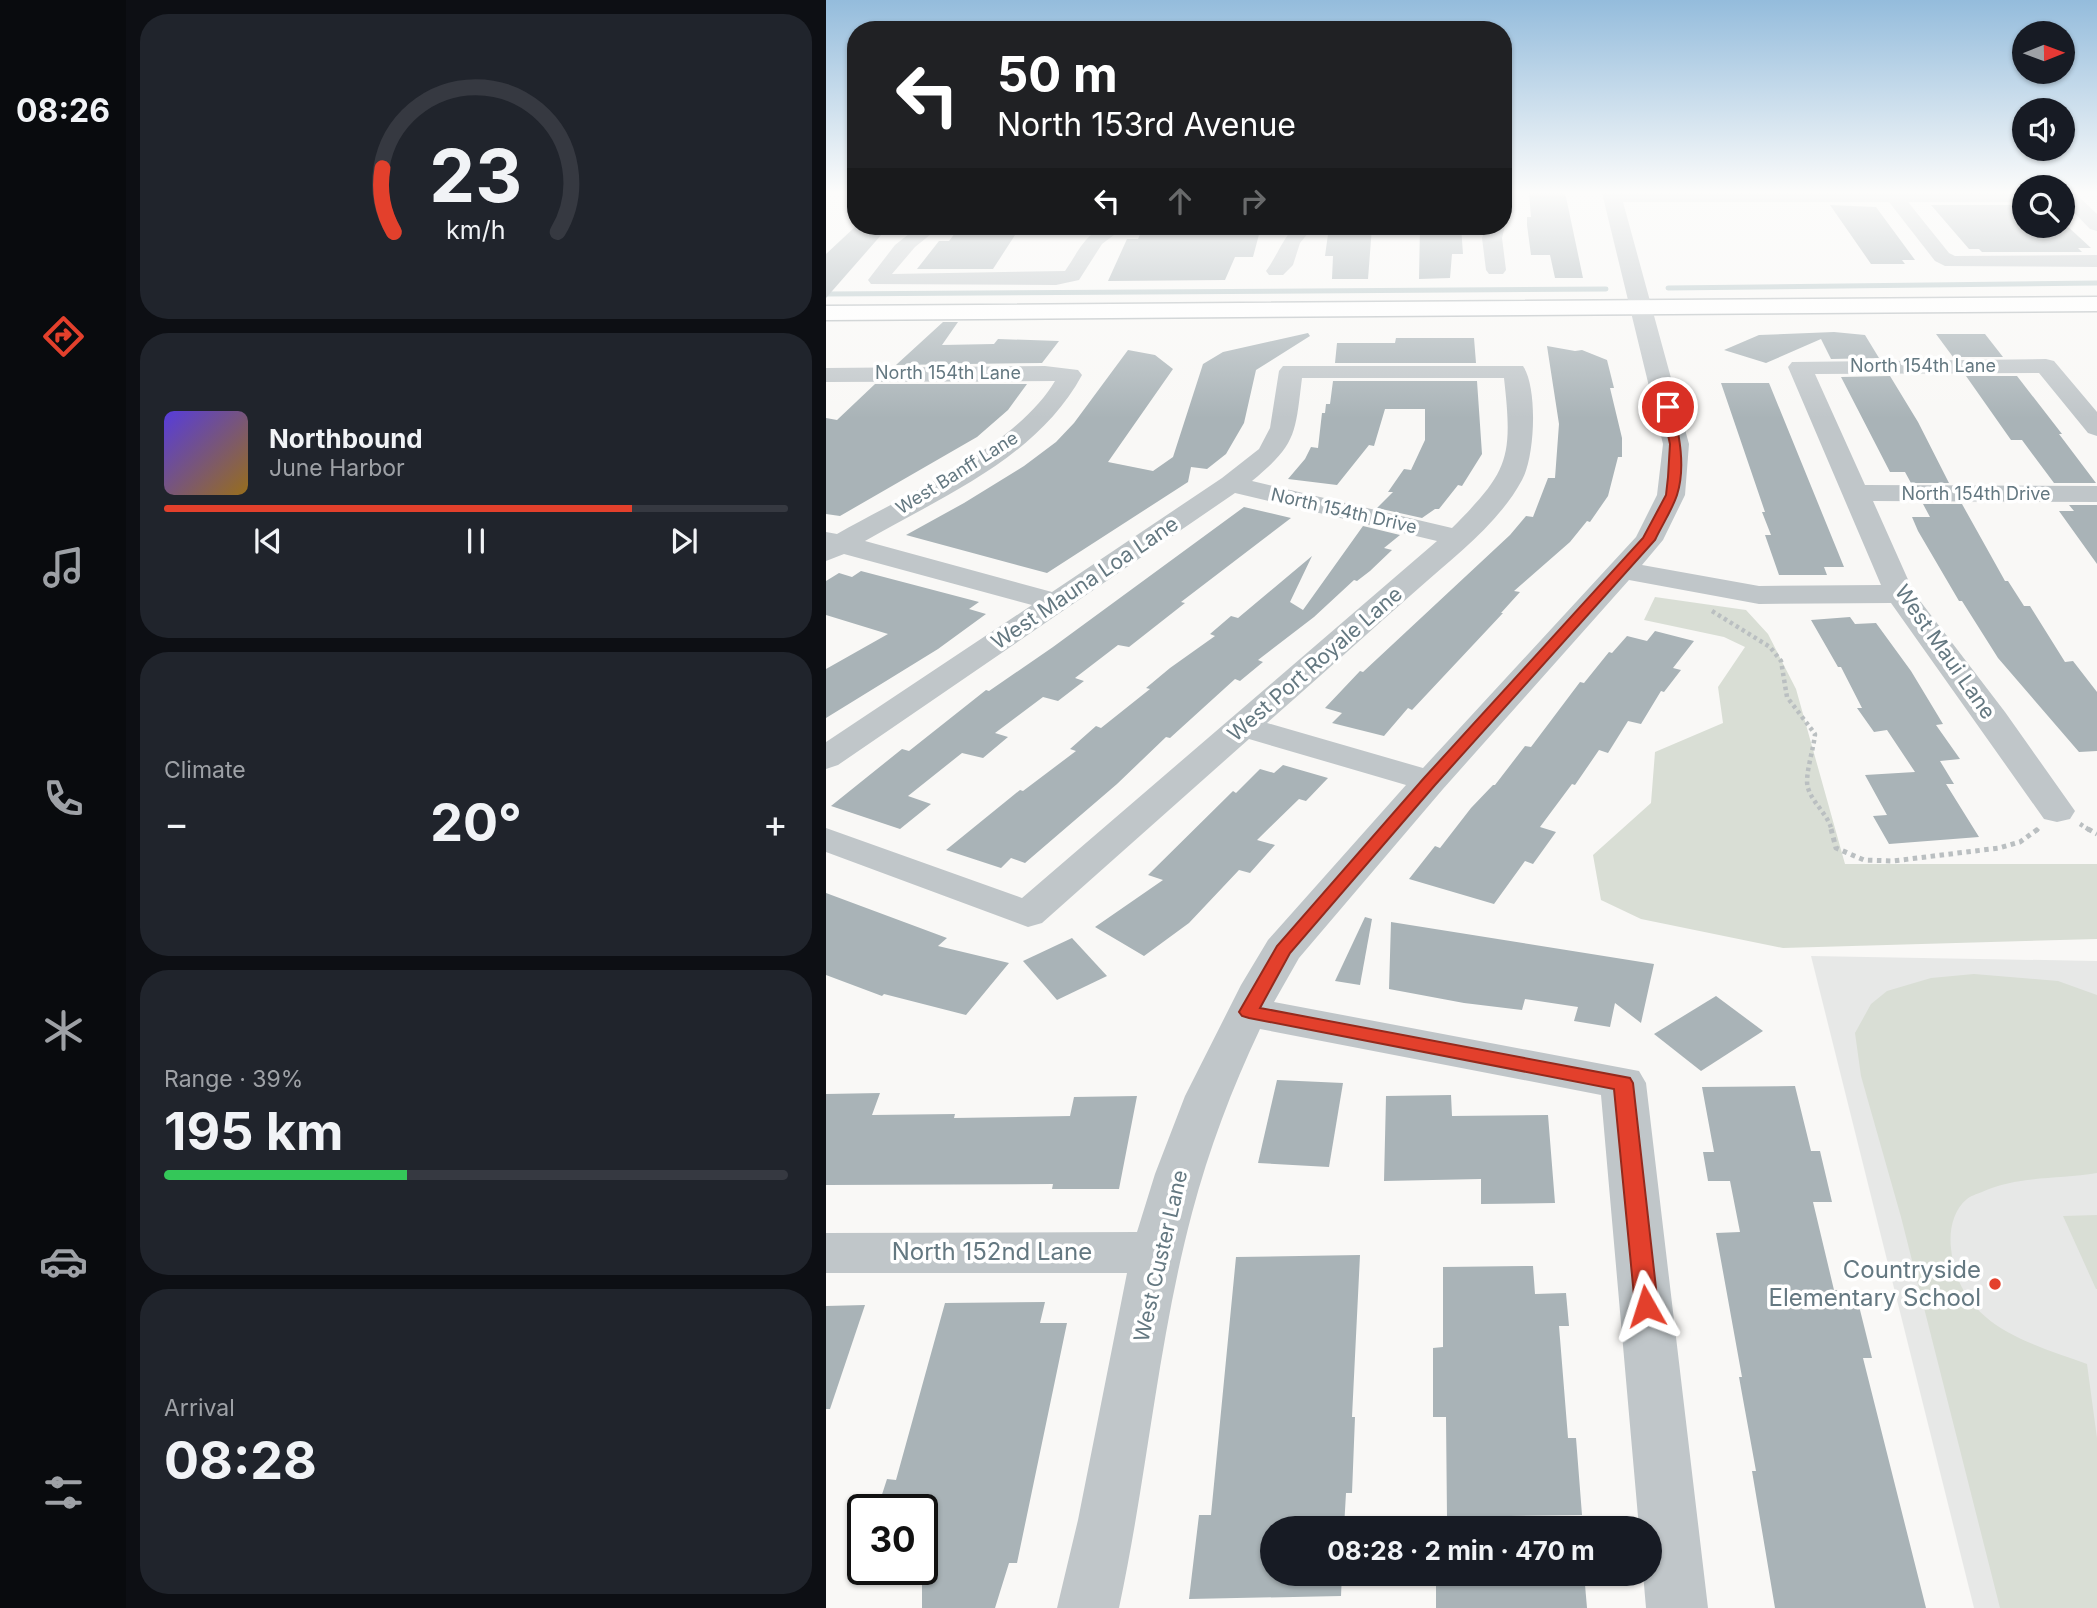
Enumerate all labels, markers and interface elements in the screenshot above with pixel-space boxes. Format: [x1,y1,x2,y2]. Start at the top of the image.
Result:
north arrow [2012,21,2076,84]
map controls [2012,21,2075,238]
text: 50 m [997,45,1118,104]
icon: left [882,49,973,140]
text: 08:26 [16,91,110,130]
button: sound [2012,98,2075,161]
text: North 153rd Avenue [997,105,1296,144]
text: 23 [430,132,522,221]
button: search [2012,175,2075,238]
icon: left [1088,182,1126,220]
icon: ahead [1161,182,1199,220]
icon: right [1234,182,1272,220]
text: km/h [446,215,506,245]
icon: directions [39,312,88,361]
street label: North 154th Lane [1850,355,1996,376]
street label: North 154th Lane [875,362,1021,383]
pin [1638,377,1698,437]
icon: arrive [1649,388,1687,426]
text: Northbound [269,423,423,454]
street label: West Banff Lane [892,427,1021,518]
text: June Harbor [269,454,405,482]
street label: North 154th Drive [1901,483,2051,504]
street label: North 154th Drive [1269,484,1419,538]
street label: West Mauna Loa Lane [987,511,1183,654]
icon: previous [249,522,287,560]
icon: pause [457,522,495,560]
icon: next [665,522,703,560]
icon: music [39,543,88,592]
street label: West Maui Lane [1890,580,2001,724]
street label: West Port Royale Lane [1222,581,1407,746]
text: Climate [164,756,246,784]
icon: phone [39,774,88,823]
text: 20° [430,791,522,854]
text: − [164,800,189,846]
text: + [763,800,788,846]
icon: climate [39,1006,88,1055]
text: Range · 39% [164,1065,303,1093]
text: 195 km [164,1100,343,1163]
street label: West Custer Lane [1129,1168,1192,1344]
icon: car [39,1237,88,1286]
street label: North 152nd Lane [892,1237,1092,1266]
place label: Countryside Elementary School [1769,1255,1981,1312]
position arrow [1609,1269,1683,1343]
marker: Countryside Elementary School [1987,1276,2003,1292]
text: Arrival [164,1394,235,1422]
text: 08:28 [164,1429,317,1492]
icon: filters [39,1468,88,1517]
speed limit sign: 30 [847,1494,938,1585]
text: 08:28 · 2 min · 470 m [1327,1535,1595,1566]

